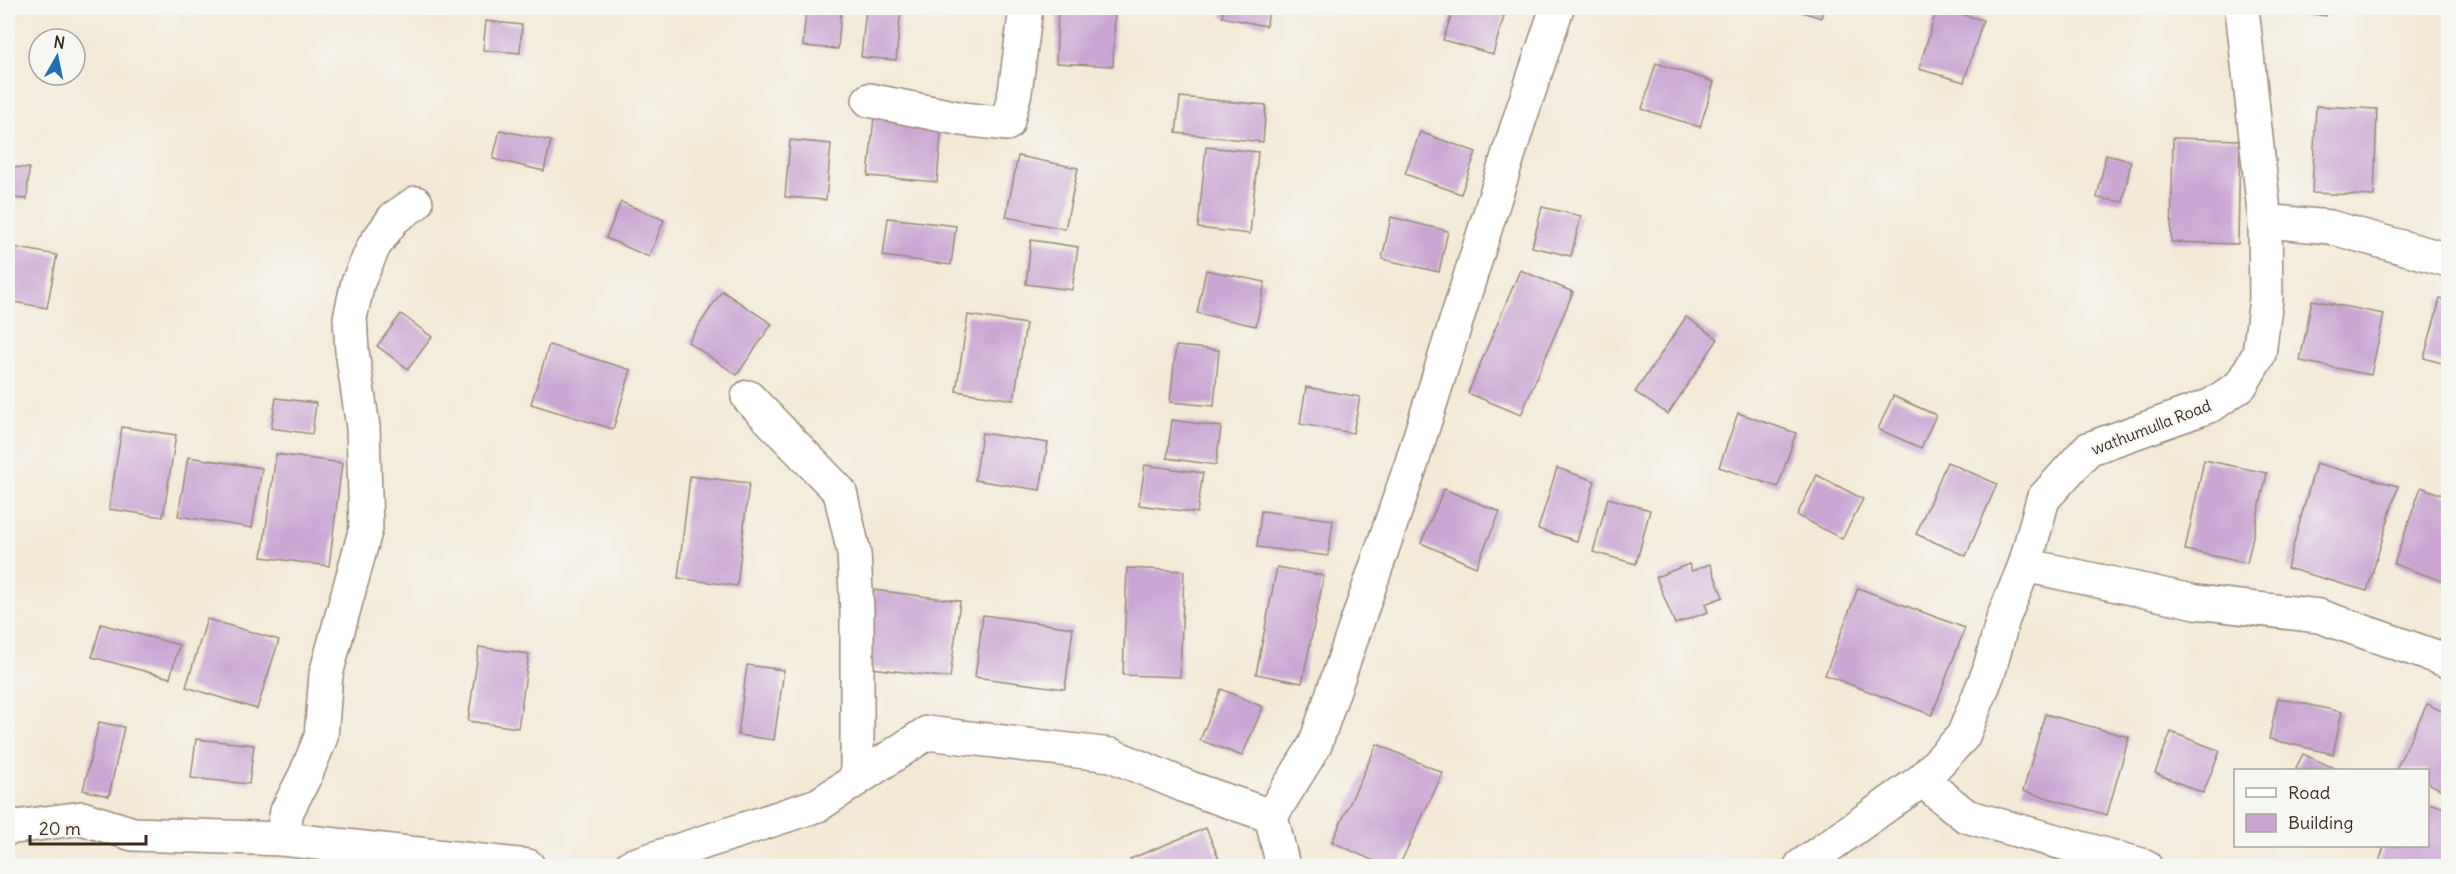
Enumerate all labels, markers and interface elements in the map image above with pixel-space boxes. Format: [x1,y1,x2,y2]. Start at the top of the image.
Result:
north arrow [27,27,87,87]
text: N [52,31,66,53]
street label: wathumulla Road [2088,395,2214,459]
legend [2234,769,2429,847]
text: Road [2288,781,2331,804]
scale bar [30,808,146,846]
text: Building [2288,811,2353,834]
text: 20 m [39,817,81,840]

